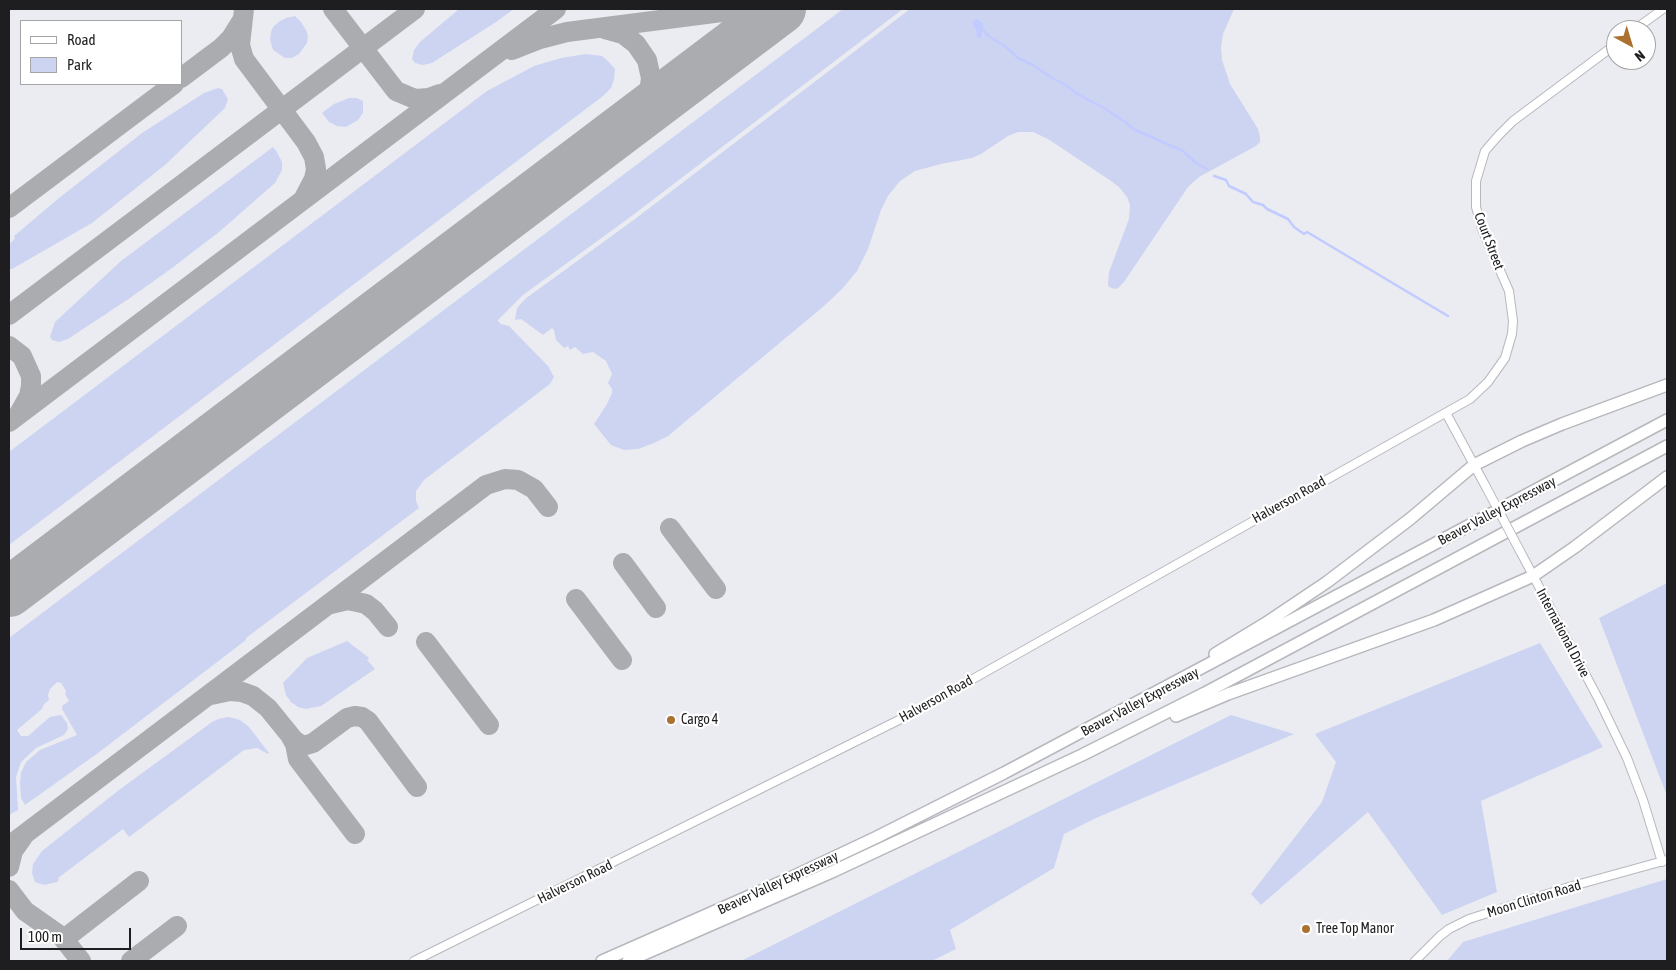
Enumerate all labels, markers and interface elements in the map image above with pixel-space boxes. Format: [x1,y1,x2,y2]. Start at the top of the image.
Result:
legend [20,20,182,85]
north arrow [1606,20,1656,70]
text: Road [67,31,96,48]
text: N [1632,47,1648,65]
text: Park [67,56,92,73]
street label: Court Street [1470,210,1508,272]
street label: Halverson Road [1249,473,1329,527]
street label: Beaver Valley Expressway [1435,473,1559,549]
street label: International Drive [1533,586,1593,680]
street label: Beaver Valley Expressway [1078,664,1202,740]
street label: Halverson Road [896,672,976,726]
place label: Cargo 4 [681,712,718,728]
marker: Cargo 4 [665,714,677,726]
street label: Beaver Valley Expressway [715,848,841,918]
street label: Halverson Road [535,857,615,907]
street label: Moon Clinton Road [1485,877,1583,921]
scale bar [22,918,134,950]
place label: Tree Top Manor [1316,921,1394,937]
marker: Tree Top Manor [1300,923,1312,935]
text: 100 m [28,928,62,945]

